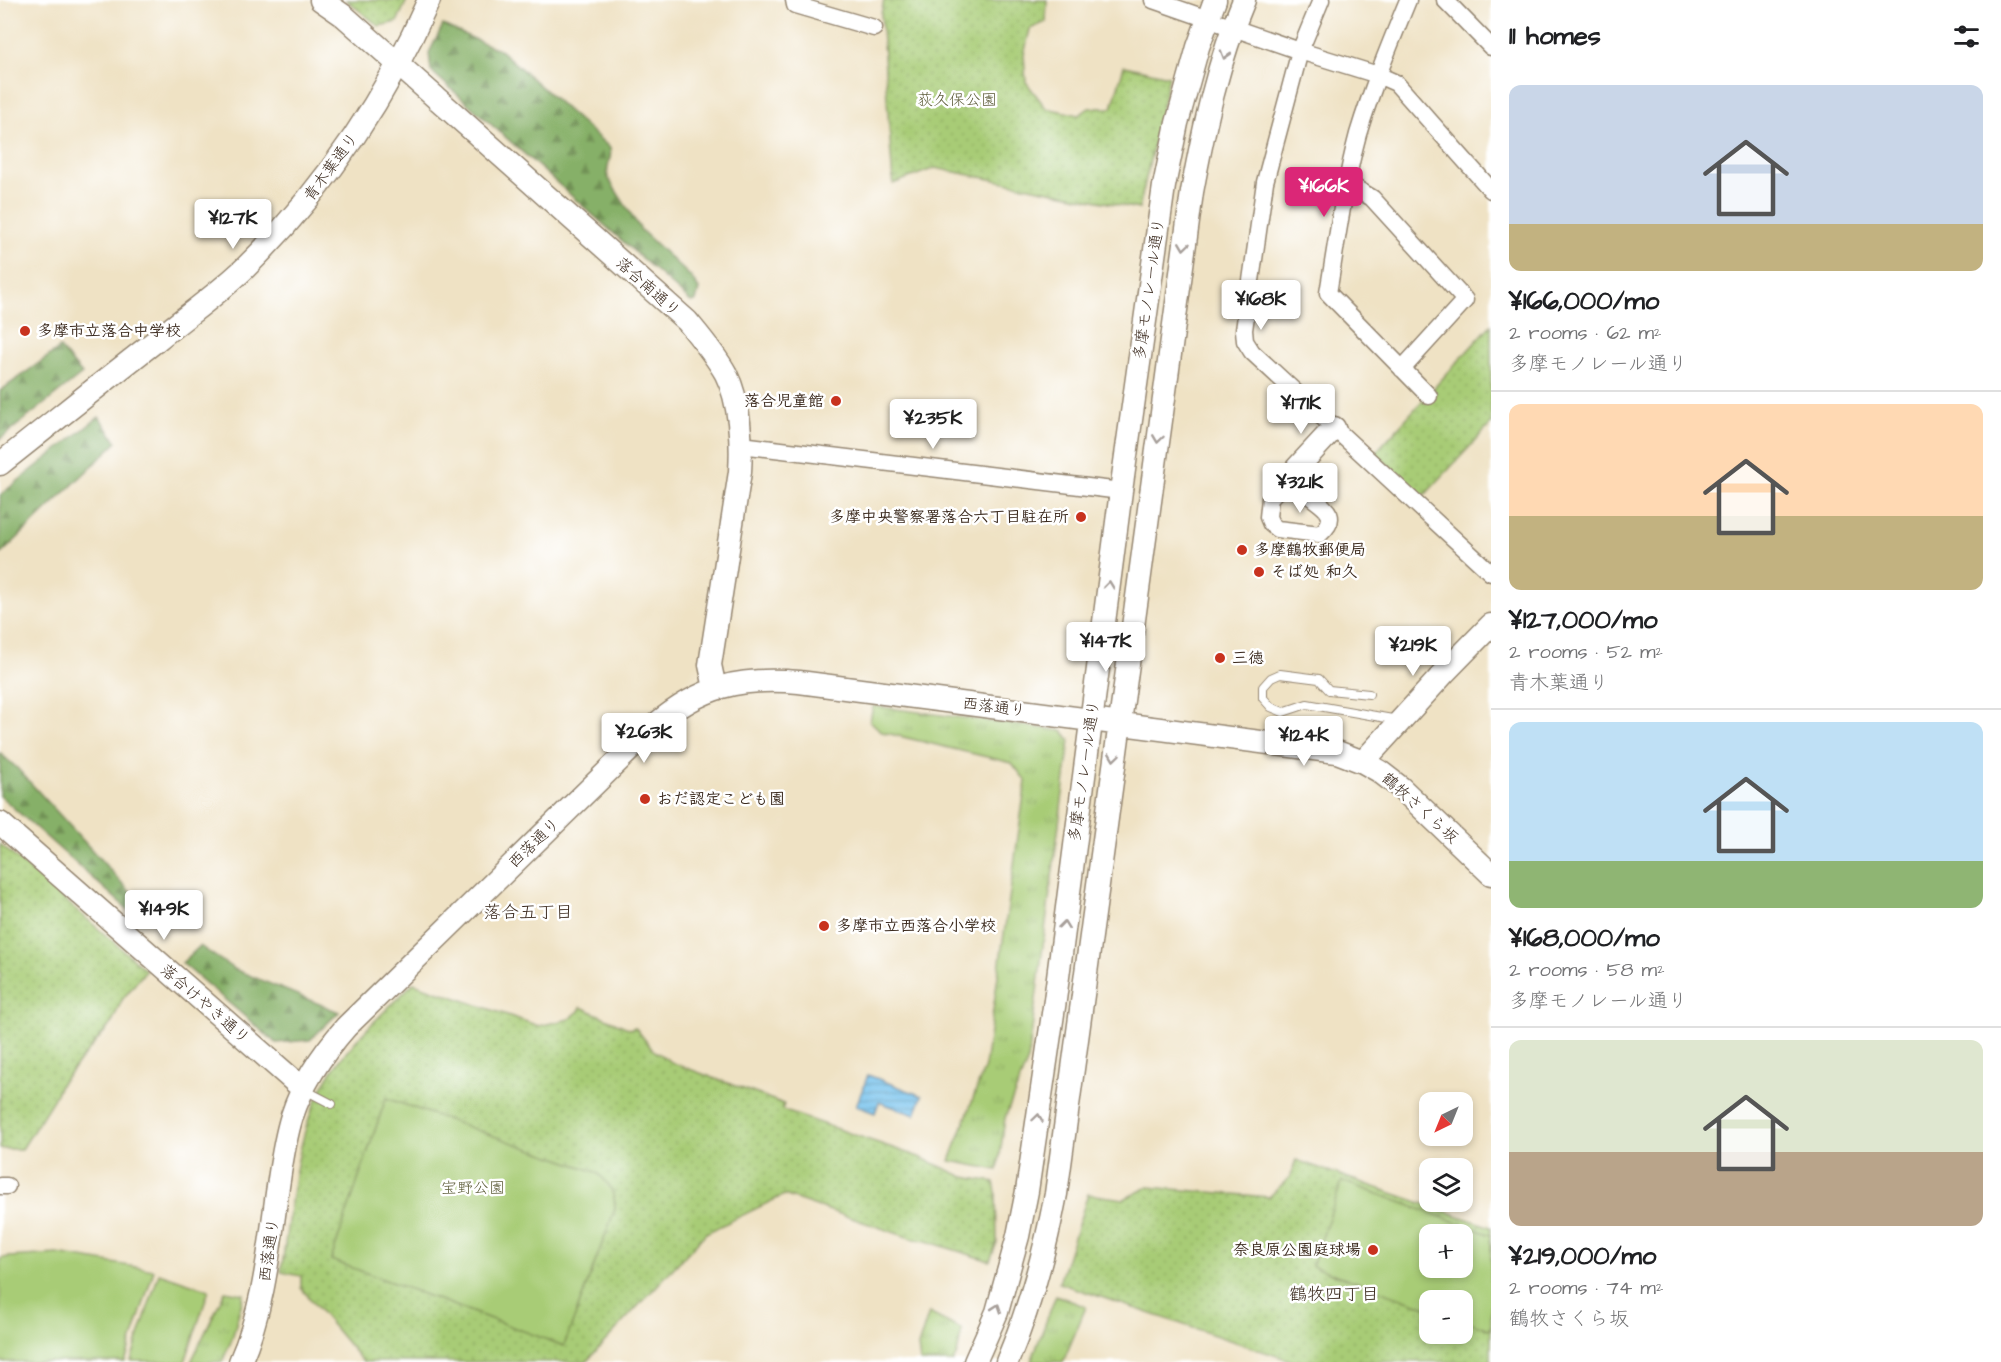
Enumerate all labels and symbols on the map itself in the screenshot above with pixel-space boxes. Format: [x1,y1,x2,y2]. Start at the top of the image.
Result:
one-way arrow [1219,49,1232,60]
park label: 荻久保公園 [917,89,997,111]
street label: 青木葉通り [299,128,363,206]
pin: ¥166K [1282,167,1366,218]
pin: ¥127K [191,199,275,250]
street label: 多摩モノレール通り [1128,217,1170,361]
one-way arrow [1179,241,1191,250]
street label: 落合南通り [611,252,685,322]
pin: ¥168K [1219,280,1303,331]
place label: 多摩市立落合中学校 [37,320,181,342]
marker: 多摩市立落合中学校 [18,324,32,338]
pin: ¥171K [1259,384,1343,435]
place label: 落合児童館 [744,390,824,412]
marker: 落合児童館 [829,394,843,408]
pin: ¥235K [891,399,975,450]
one-way arrow [1153,434,1165,443]
pin: ¥321K [1258,463,1342,514]
place label: 多摩中央警察署落合六丁目駐在所 [829,506,1069,528]
marker: 多摩中央警察署落合六丁目駐在所 [1074,510,1088,524]
place label: 多摩鶴牧郵便局 [1254,539,1366,561]
marker: 多摩鶴牧郵便局 [1235,543,1249,557]
place label: そば処 和久 [1271,561,1357,583]
marker: そば処 和久 [1252,565,1266,579]
one-way arrow [1102,581,1114,590]
pin: ¥147K [1064,622,1148,673]
pin: ¥219K [1371,626,1455,677]
place label: 三徳 [1232,647,1264,669]
marker: 三徳 [1213,651,1227,665]
street label: 西落通り [961,692,1027,722]
street label: 多摩モノレール通り [1063,699,1105,843]
pin: ¥263K [602,713,686,764]
pin: ¥124K [1262,716,1346,767]
one-way arrow [1109,752,1121,761]
street label: 鶴牧さくら坂 [1377,768,1463,848]
place label: おだ認定こども園 [657,788,785,810]
marker: おだ認定こども園 [638,792,652,806]
street label: 西落通り [503,813,565,873]
pin: ¥149K [122,890,206,941]
district label: 落合五丁目 [483,900,573,925]
place label: 多摩市立西落合小学校 [836,915,996,937]
marker: 多摩市立西落合小学校 [817,919,831,933]
one-way arrow [1058,920,1070,929]
street label: 落合けやき通り [156,959,254,1049]
north arrow [1419,1092,1473,1146]
one-way arrow [1031,1113,1043,1122]
park label: 宝野公園 [441,1177,505,1199]
street label: 西落通り [254,1217,284,1283]
place label: 奈良原公園庭球場 [1233,1239,1361,1261]
marker: 奈良原公園庭球場 [1366,1243,1380,1257]
district label: 鶴牧四丁目 [1289,1282,1379,1307]
one-way arrow [990,1303,1003,1314]

